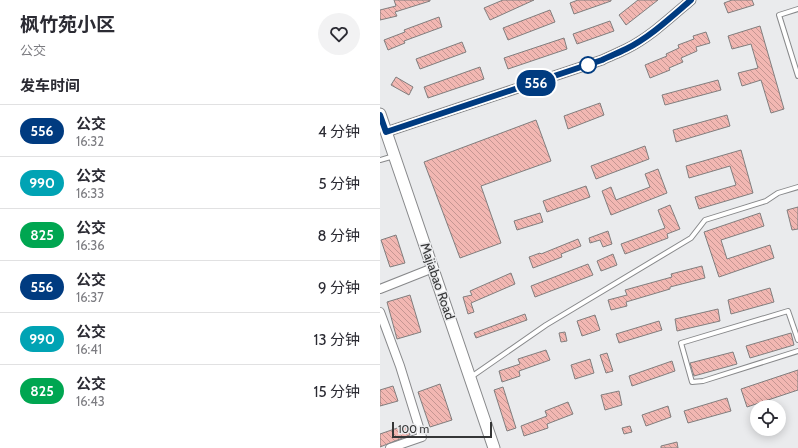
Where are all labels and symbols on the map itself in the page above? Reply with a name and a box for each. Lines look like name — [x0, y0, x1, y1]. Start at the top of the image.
unlabelled marker — [579, 56, 597, 74]
line badge: 556 — [513, 70, 559, 96]
street label: Majiabao Road — [416, 240, 459, 322]
scale bar — [392, 420, 492, 439]

